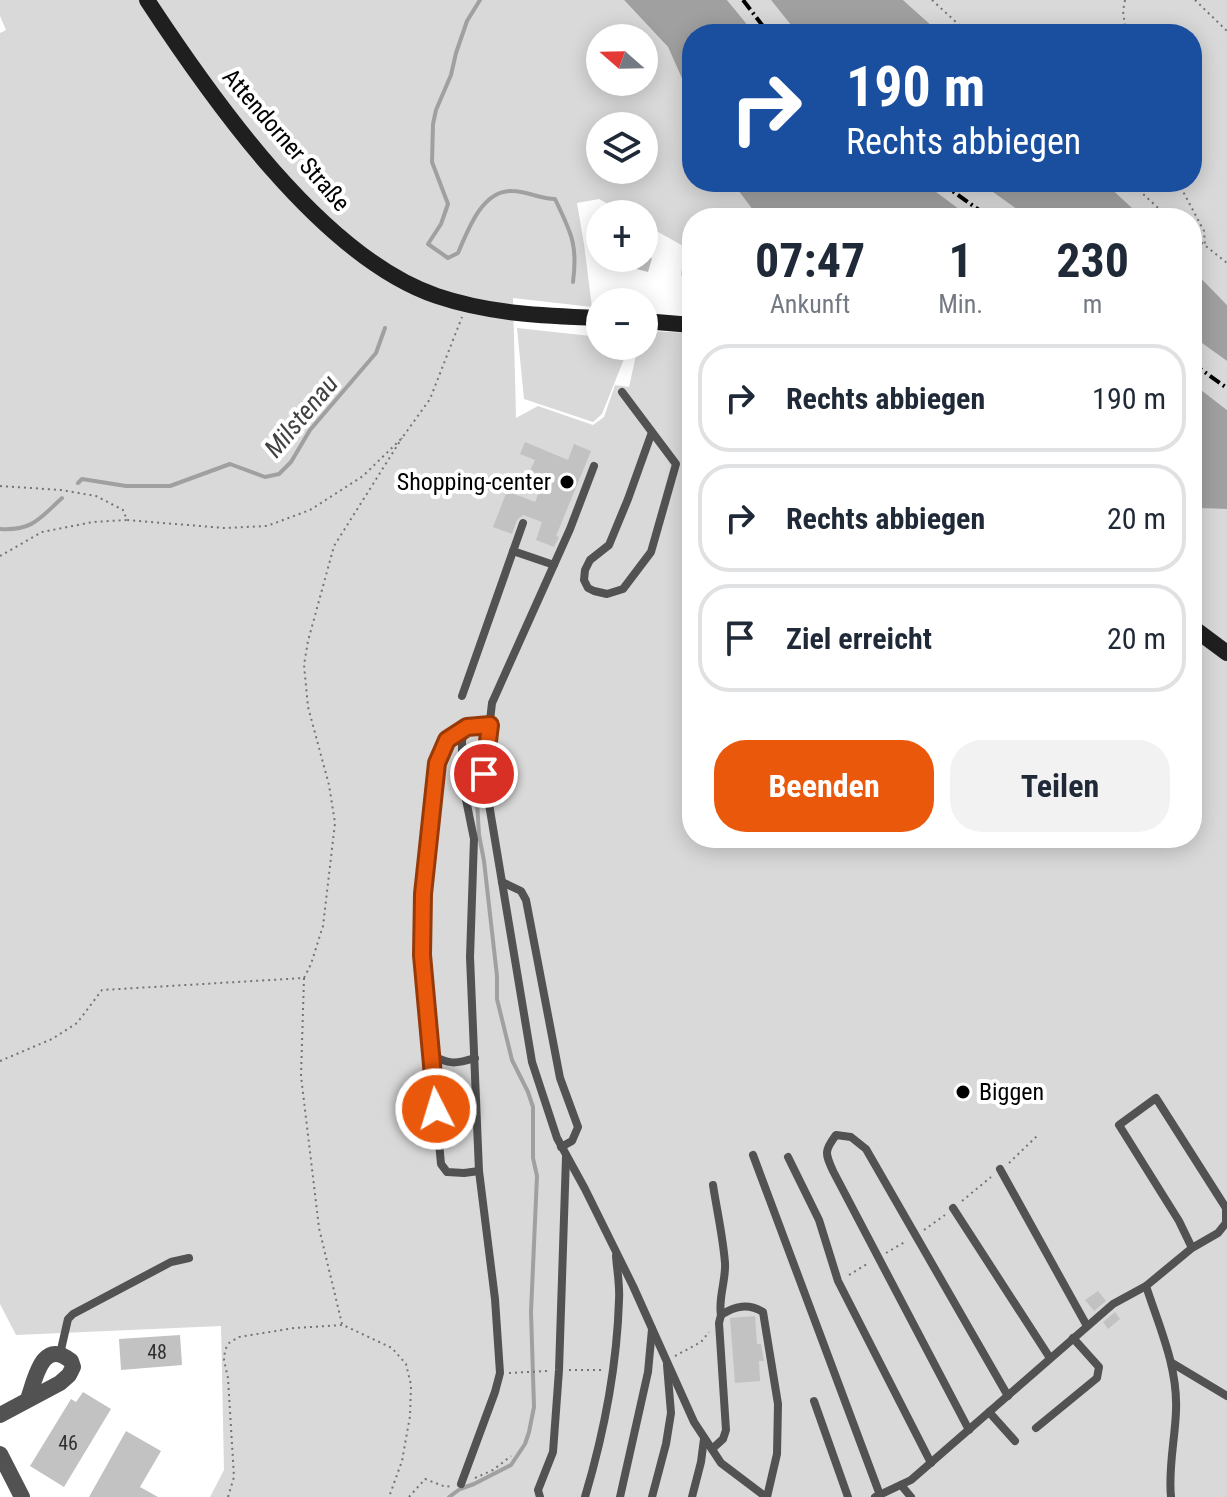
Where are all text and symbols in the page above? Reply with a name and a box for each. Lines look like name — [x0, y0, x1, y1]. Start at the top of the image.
north arrow — [586, 24, 658, 96]
map controls — [586, 24, 658, 360]
text: 190 m — [846, 54, 985, 120]
icon: right — [714, 56, 818, 160]
street label: Attendorner Straße — [217, 63, 355, 217]
button: layers — [586, 112, 658, 184]
text: Rechts abbiegen — [846, 121, 1081, 163]
button: + — [586, 200, 658, 272]
text: 07:47 — [755, 232, 865, 289]
text: 1 — [949, 232, 973, 289]
text: 230 — [1056, 232, 1129, 289]
button: − — [586, 288, 658, 360]
text: Ankunft — [770, 289, 850, 319]
text: Min. — [938, 289, 983, 319]
text: m — [1083, 289, 1102, 319]
water label: Milstenau — [258, 369, 344, 463]
icon: right — [718, 376, 762, 420]
text: Rechts abbiegen — [786, 381, 985, 416]
text: 190 m — [1092, 381, 1166, 416]
place label: Shopping-center — [397, 468, 551, 496]
marker: Shopping-center — [558, 473, 576, 491]
icon: right — [718, 496, 762, 540]
text: Rechts abbiegen — [786, 501, 985, 536]
text: 20 m — [1107, 501, 1166, 536]
icon: arrive — [718, 616, 762, 660]
text: Ziel erreicht — [786, 621, 932, 656]
text: 20 m — [1107, 621, 1166, 656]
pin — [450, 740, 518, 808]
button: Beenden — [714, 740, 934, 832]
button: Teilen — [950, 740, 1170, 832]
icon: arrive — [462, 752, 506, 796]
position arrow — [394, 1067, 478, 1151]
place label: Biggen — [979, 1078, 1044, 1106]
marker: Biggen — [954, 1083, 972, 1101]
house number: 48 — [147, 1340, 167, 1364]
house number: 46 — [58, 1431, 78, 1455]

